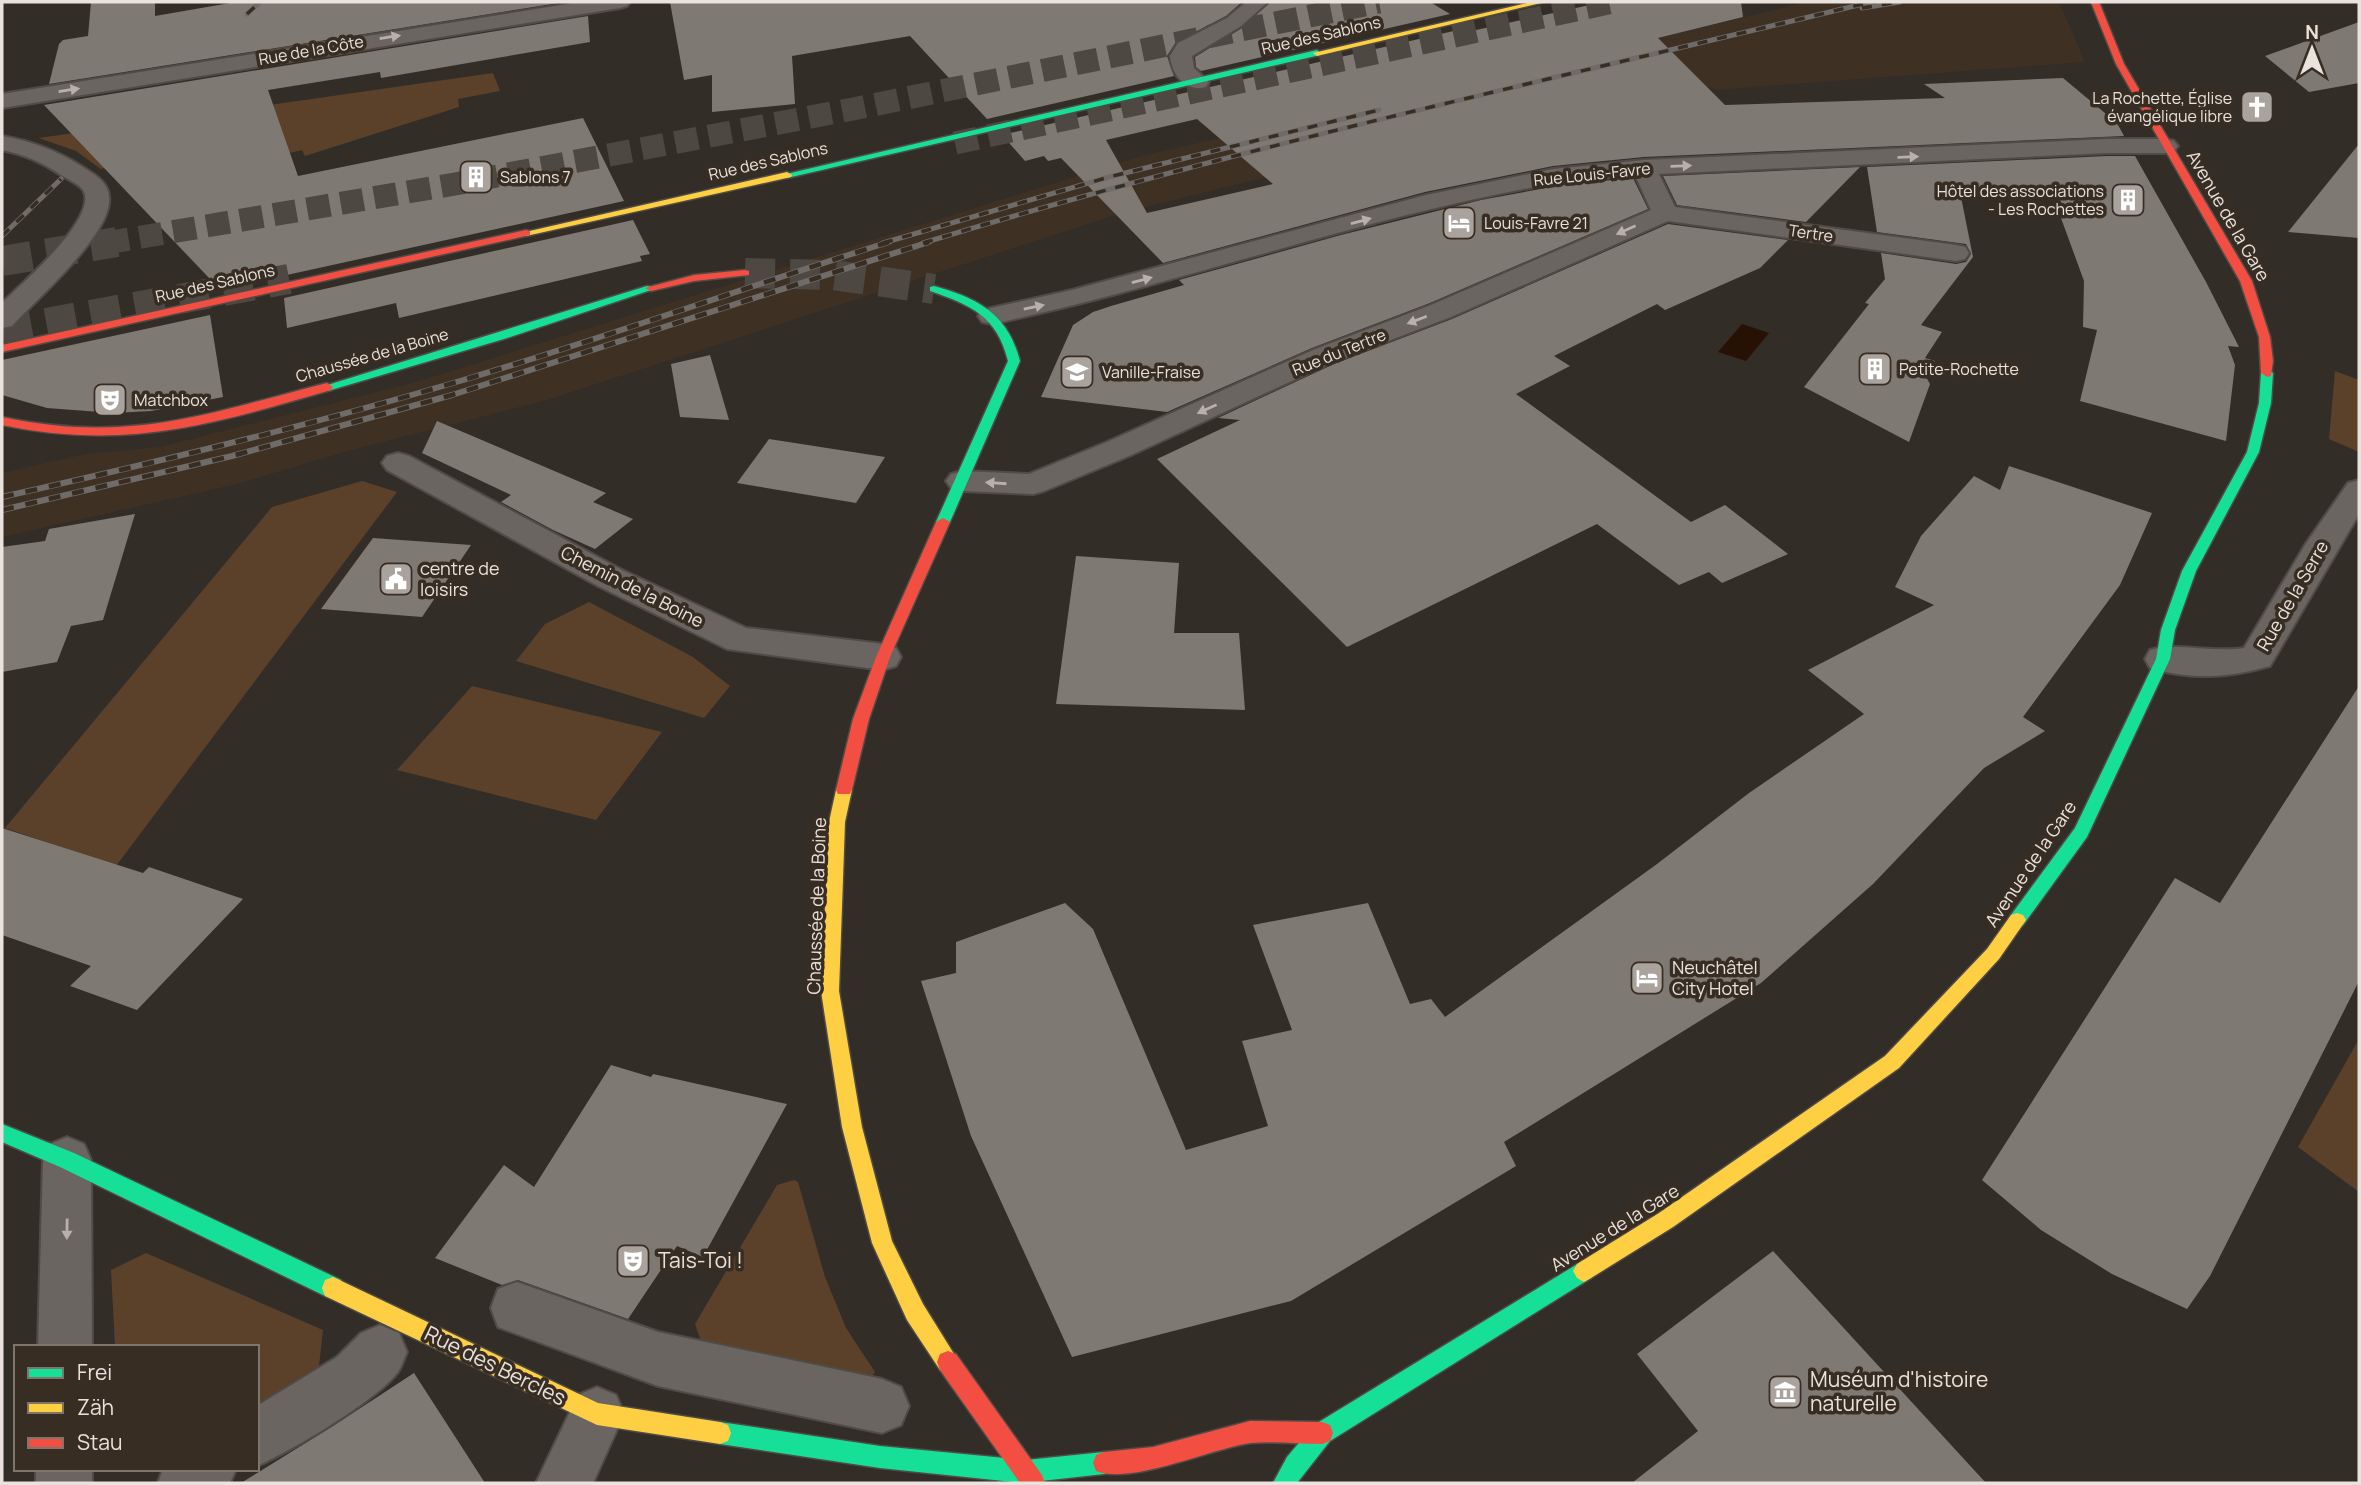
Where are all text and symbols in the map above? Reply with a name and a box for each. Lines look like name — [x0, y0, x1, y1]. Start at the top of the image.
street label: Rue des Sablons — [1259, 11, 1383, 59]
north arrow — [2277, 14, 2347, 84]
text: N — [2305, 19, 2319, 45]
street label: Rue de la Côte — [257, 30, 365, 70]
one-way arrow — [379, 31, 401, 42]
one-way arrow — [58, 84, 80, 95]
place label: La Rochette, Église évangélique libre — [2092, 87, 2232, 127]
church icon: La Rochette, Église évangélique libre — [2238, 88, 2276, 126]
street label: Rue des Sablons — [706, 137, 830, 185]
street label: Avenue de la Gare — [2182, 146, 2276, 285]
one-way arrow — [1898, 151, 1920, 162]
street label: Rue Louis-Favre — [1532, 157, 1652, 191]
building icon: Sablons 7 — [457, 158, 495, 196]
one-way arrow — [1670, 160, 1692, 171]
place label: Sablons 7 — [500, 166, 571, 188]
place label: Hôtel des associations - Les Rochettes — [1937, 180, 2104, 220]
building icon: Hôtel des associations - Les Rochettes — [2109, 181, 2147, 219]
hotel icon: Louis-Favre 21 — [1440, 204, 1478, 242]
place label: Louis-Favre 21 — [1484, 212, 1588, 234]
one-way arrow — [1351, 215, 1372, 225]
street label: Tertre — [1787, 219, 1835, 247]
one-way arrow — [1615, 225, 1636, 236]
street label: Rue des Sablons — [153, 259, 277, 307]
one-way arrow — [1131, 274, 1153, 285]
one-way arrow — [1023, 302, 1045, 313]
one-way arrow — [1406, 315, 1427, 326]
street label: Chaussée de la Boine — [293, 323, 451, 387]
street label: Rue du Tertre — [1289, 323, 1389, 381]
building icon: Petite-Rochette — [1856, 350, 1894, 388]
school or university icon: Vanille-Fraise — [1058, 353, 1096, 391]
place label: Petite-Rochette — [1899, 358, 2019, 380]
place label: Vanille-Fraise — [1102, 361, 1201, 383]
theatre icon: Matchbox — [91, 381, 129, 419]
place label: Matchbox — [134, 389, 209, 411]
one-way arrow — [1197, 404, 1218, 415]
one-way arrow — [984, 477, 1006, 488]
street label: Rue de la Serre — [2251, 536, 2333, 655]
street label: Chemin de la Boine — [557, 540, 708, 632]
place label: centre de loisirs — [420, 556, 499, 601]
public building icon: centre de loisirs — [377, 560, 415, 598]
street label: Avenue de la Gare — [1979, 796, 2081, 931]
street label: Chaussée de la Boine — [801, 817, 831, 995]
place label: Neuchâtel City Hotel — [1672, 955, 1758, 1000]
hotel icon: Neuchâtel City Hotel — [1628, 959, 1666, 997]
street label: Avenue de la Gare — [1546, 1178, 1683, 1276]
one-way arrow — [61, 1218, 73, 1240]
theatre icon: Tais-Toi ! — [614, 1242, 652, 1280]
place label: Tais-Toi ! — [658, 1246, 743, 1274]
street label: Rue des Bercles — [420, 1319, 571, 1411]
legend — [14, 1345, 259, 1471]
text: Frei — [77, 1358, 112, 1386]
place label: Muséum d'histoire naturelle — [1810, 1365, 1988, 1417]
museum icon: Muséum d'histoire naturelle — [1766, 1373, 1804, 1411]
text: Zäh — [77, 1393, 114, 1421]
text: Stau — [77, 1428, 123, 1456]

